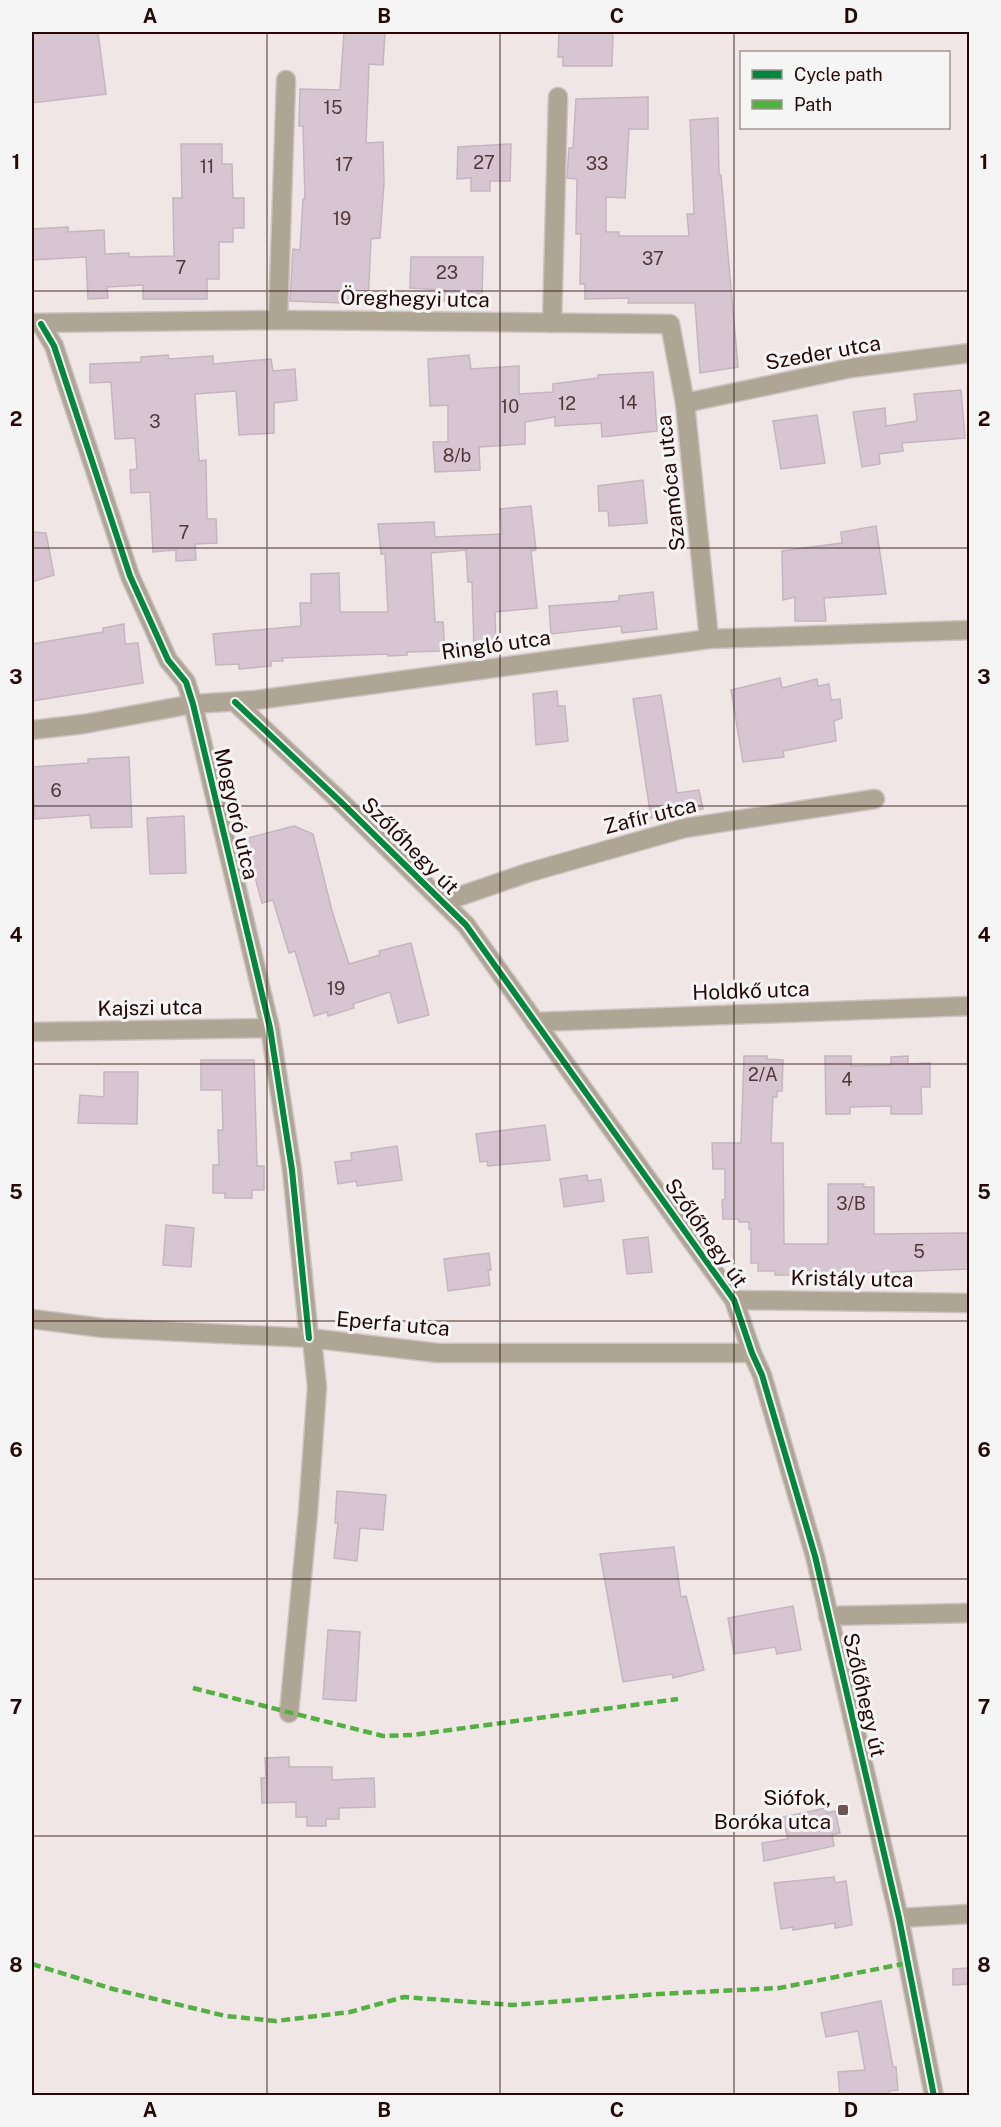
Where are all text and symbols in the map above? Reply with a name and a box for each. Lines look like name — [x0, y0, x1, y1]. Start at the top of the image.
text: A — [143, 4, 157, 28]
text: B — [377, 4, 391, 28]
text: C — [610, 4, 624, 28]
text: D — [844, 4, 858, 28]
legend — [740, 51, 950, 129]
text: Cycle path — [794, 64, 883, 85]
text: Path — [794, 94, 832, 115]
house number: 15 — [324, 97, 342, 118]
text: 1 — [12, 150, 20, 174]
text: 1 — [980, 150, 988, 174]
house number: 27 — [473, 152, 495, 173]
house number: 33 — [586, 153, 608, 174]
house number: 17 — [335, 154, 353, 175]
house number: 11 — [200, 156, 214, 177]
house number: 19 — [333, 208, 351, 229]
house number: 37 — [642, 248, 664, 269]
house number: 7 — [176, 257, 186, 278]
house number: 23 — [436, 262, 458, 283]
street label: Öreghegyi utca — [340, 285, 490, 312]
street label: Szeder utca — [763, 330, 882, 375]
house number: 14 — [619, 392, 637, 413]
house number: 12 — [558, 393, 576, 414]
house number: 10 — [501, 396, 519, 417]
text: 2 — [10, 407, 22, 431]
text: 2 — [978, 407, 990, 431]
house number: 3 — [149, 411, 161, 432]
street label: Szamóca utca — [651, 414, 690, 552]
house number: 8/b — [443, 445, 471, 466]
house number: 7 — [179, 522, 189, 543]
street label: Ringló utca — [440, 624, 552, 665]
text: 3 — [9, 665, 23, 689]
text: 3 — [977, 665, 991, 689]
street label: Mogyoró utca — [209, 746, 264, 882]
house number: 6 — [50, 780, 62, 801]
street label: Szőlőhegy út — [357, 792, 464, 899]
street label: Zafír utca — [601, 792, 699, 839]
text: 4 — [9, 923, 23, 947]
text: 4 — [977, 923, 991, 947]
street label: Holdkő utca — [692, 976, 810, 1005]
house number: 19 — [327, 978, 345, 999]
street label: Kajszi utca — [97, 994, 203, 1021]
house number: 2/A — [748, 1064, 778, 1085]
house number: 4 — [841, 1069, 853, 1090]
street label: Szőlőhegy út — [660, 1173, 753, 1292]
text: 5 — [9, 1180, 23, 1204]
text: 5 — [977, 1180, 991, 1204]
house number: 3/B — [836, 1193, 866, 1214]
house number: 5 — [913, 1241, 925, 1262]
street label: Kristály utca — [790, 1265, 914, 1292]
street label: Eperfa utca — [335, 1306, 451, 1341]
text: 6 — [9, 1438, 23, 1462]
text: 6 — [977, 1438, 991, 1462]
street label: Szőlőhegy út — [838, 1630, 891, 1760]
text: 7 — [10, 1695, 22, 1719]
text: 7 — [978, 1695, 990, 1719]
place label: Siófok, Boróka utca — [714, 1785, 831, 1834]
marker: Siófok, Boróka utca — [836, 1803, 850, 1817]
text: 8 — [9, 1953, 23, 1977]
text: 8 — [977, 1953, 991, 1977]
text: A — [143, 2098, 157, 2122]
text: B — [377, 2098, 391, 2122]
text: C — [610, 2098, 624, 2122]
text: D — [844, 2098, 858, 2122]

